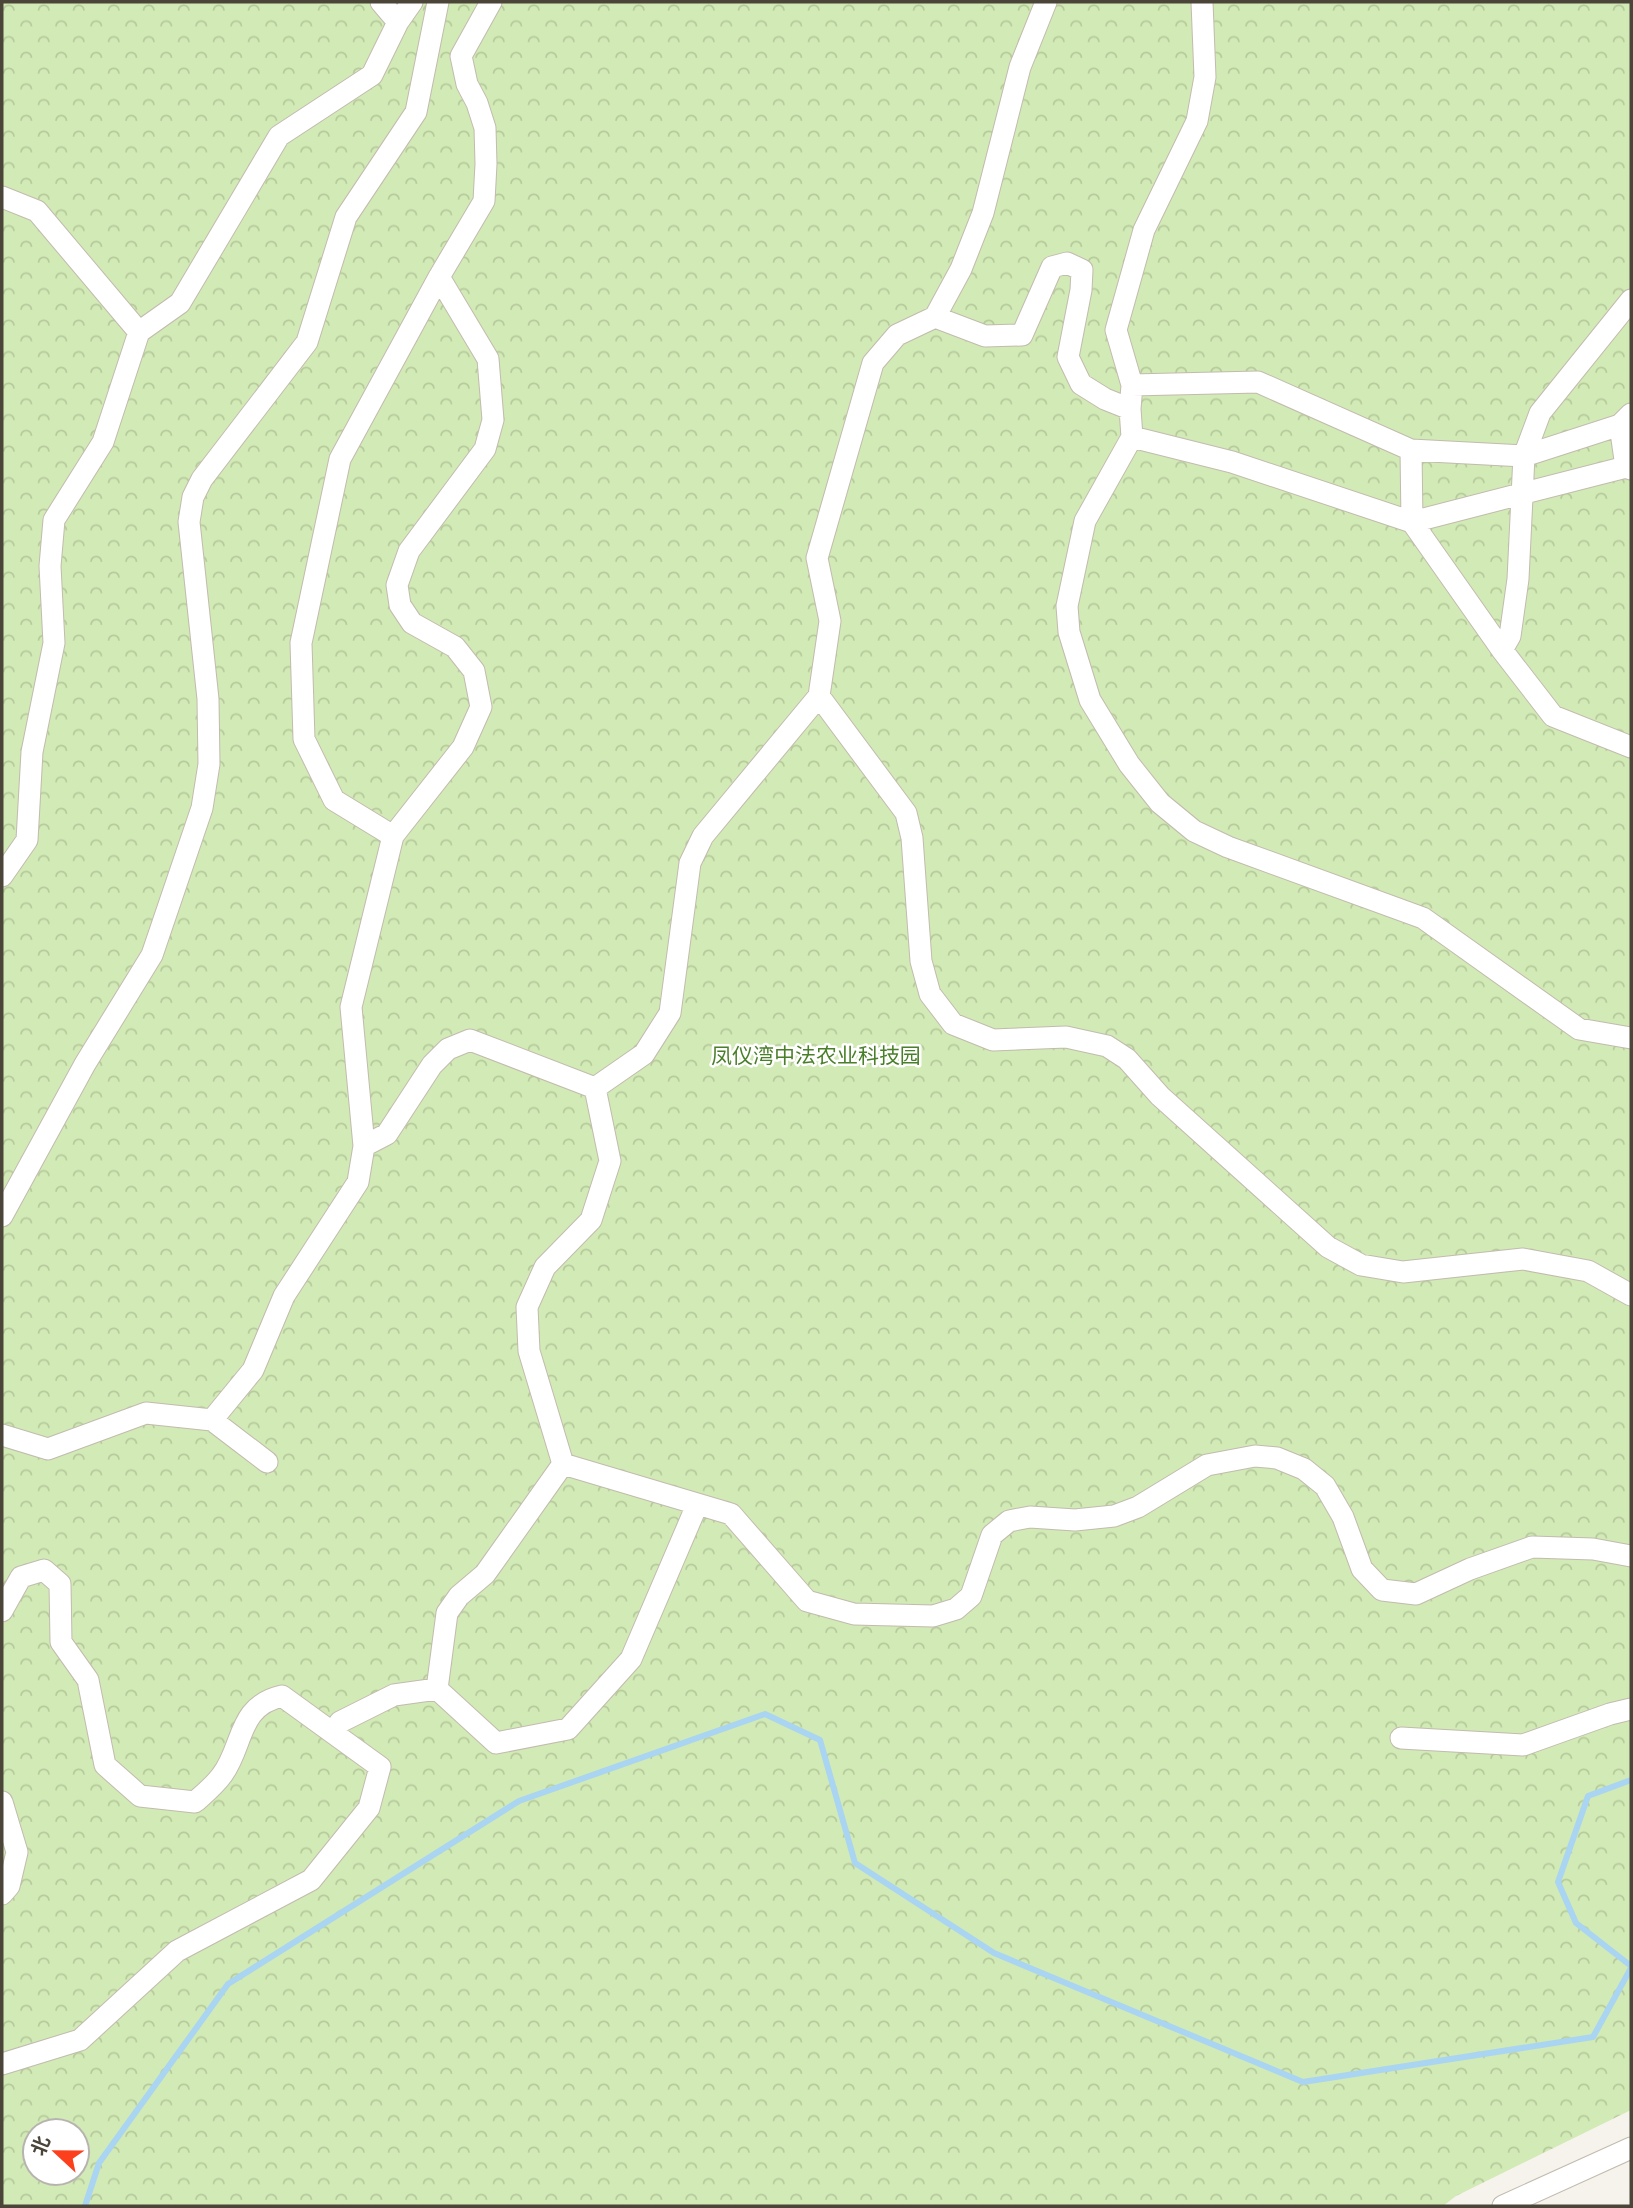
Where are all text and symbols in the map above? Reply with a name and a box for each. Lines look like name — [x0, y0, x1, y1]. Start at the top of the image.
park label: 凤仪湾中法农业科技园 — [711, 1044, 921, 1067]
north arrow — [21, 2117, 91, 2187]
text: 北 — [27, 2133, 54, 2159]

